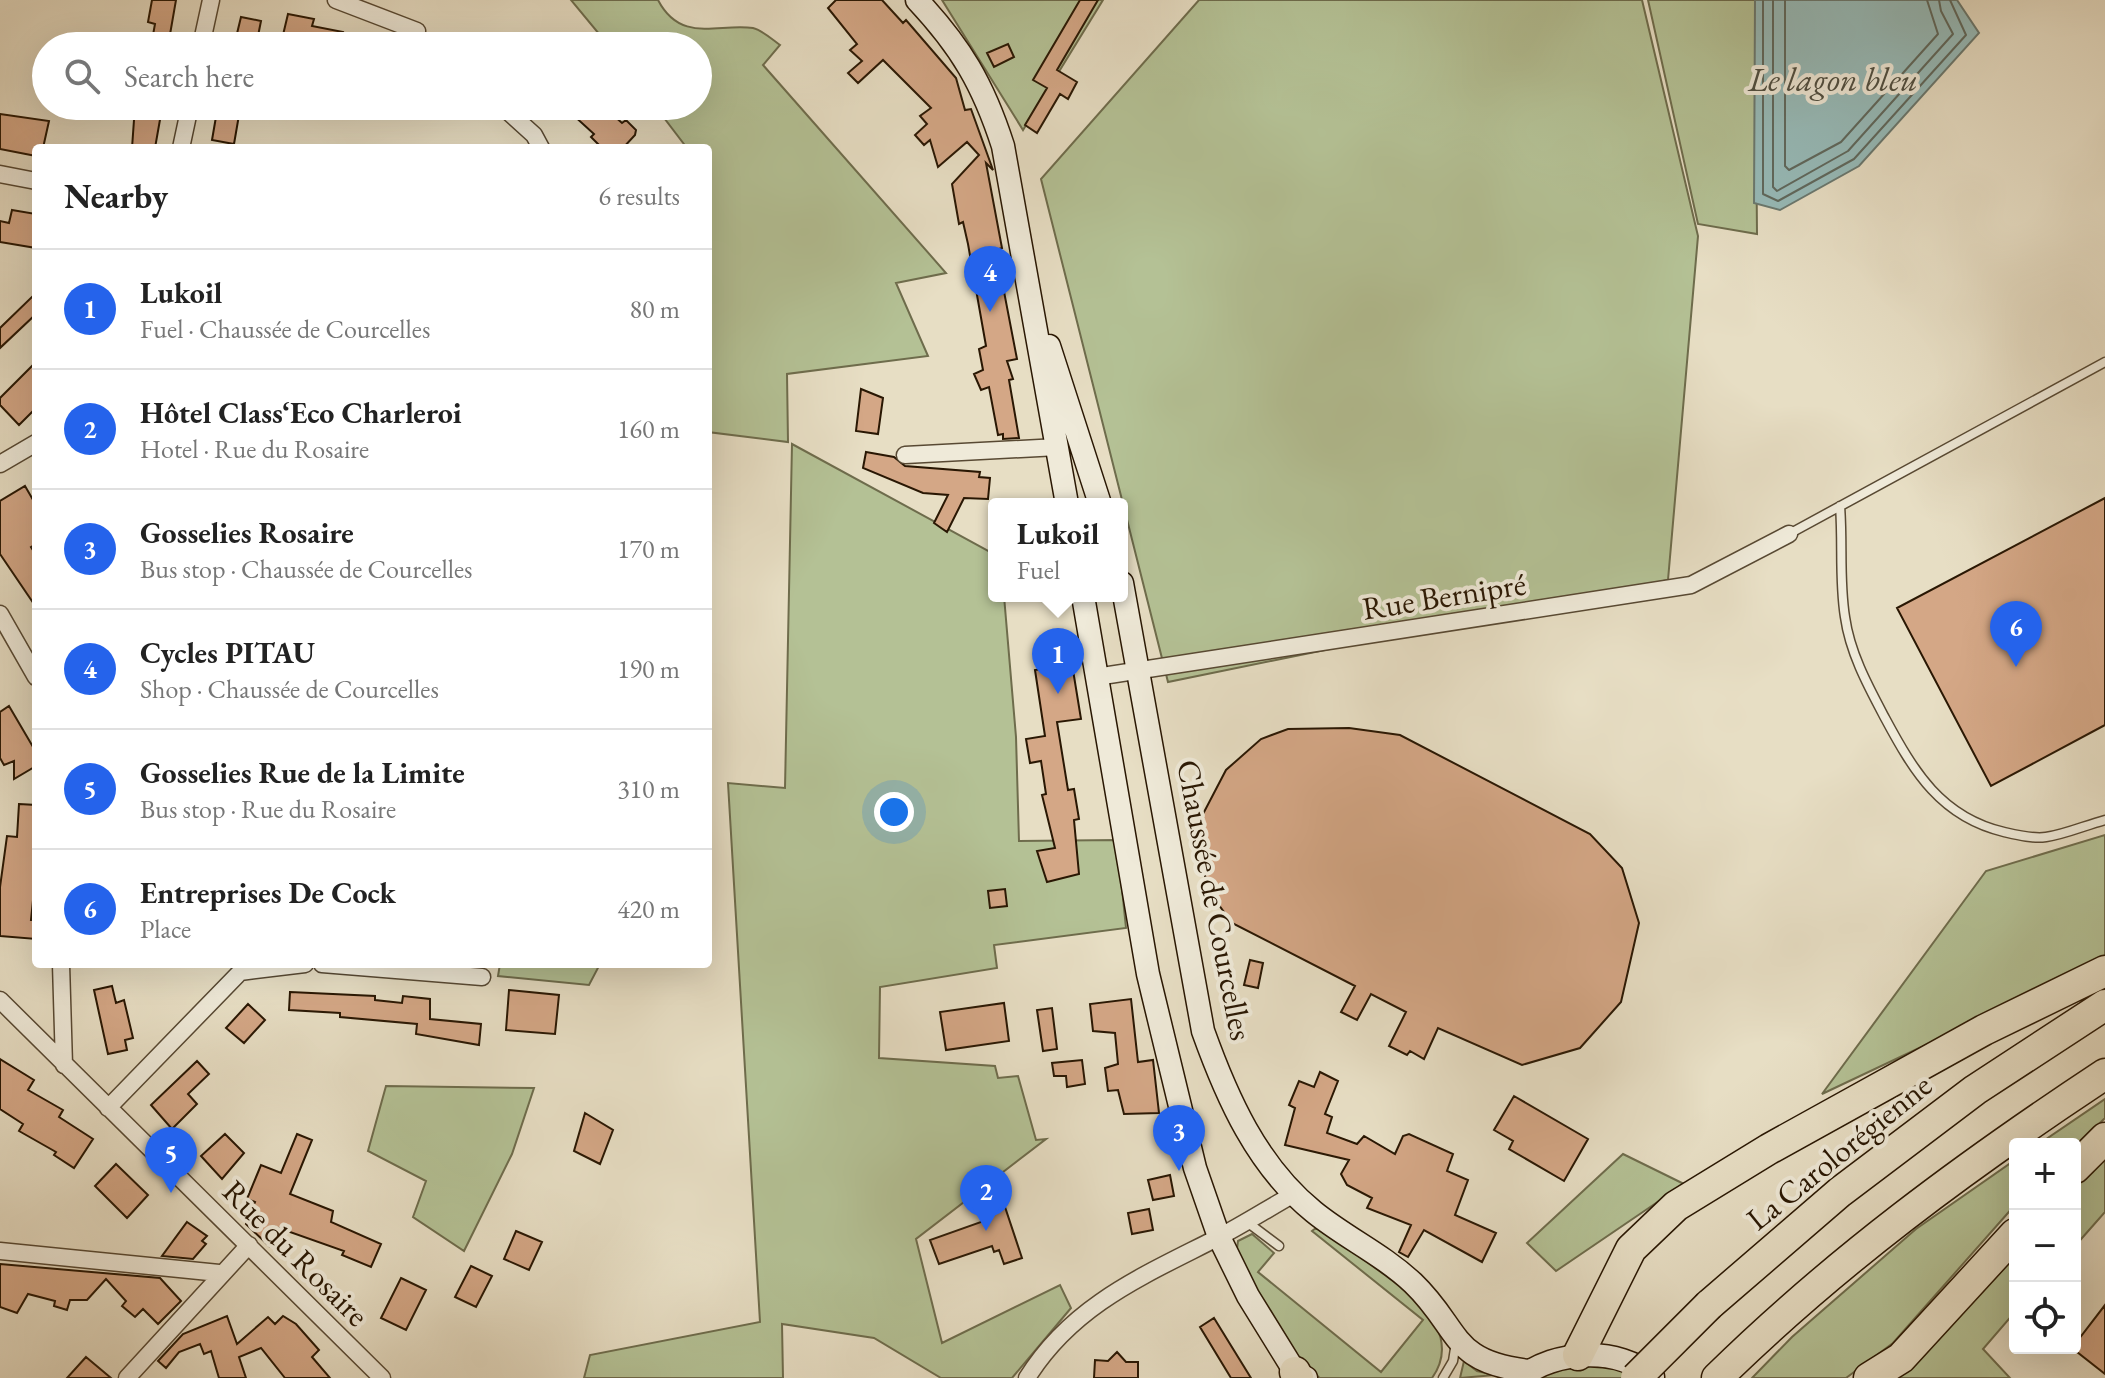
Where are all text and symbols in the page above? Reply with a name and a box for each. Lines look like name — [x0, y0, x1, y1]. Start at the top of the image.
search box — [32, 32, 712, 120]
icon: search — [60, 54, 104, 98]
text: Search here — [124, 57, 254, 96]
water label: Le lagon bleu — [1747, 57, 1918, 101]
text: Nearby — [64, 174, 168, 218]
text: 6 results — [599, 179, 680, 213]
pin: 4 — [964, 246, 1016, 312]
text: Lukoil — [140, 273, 222, 312]
text: 1 — [83, 292, 97, 326]
text: 80 m — [630, 292, 680, 326]
text: Fuel · Chaussée de Courcelles — [140, 312, 430, 346]
text: Hôtel Class‘Eco Charleroi — [140, 393, 462, 432]
text: 2 — [83, 412, 97, 446]
text: 160 m — [617, 412, 680, 446]
text: Hotel · Rue du Rosaire — [140, 432, 369, 466]
popup — [988, 498, 1128, 602]
text: Gosselies Rosaire — [140, 513, 354, 552]
text: Lukoil — [1017, 514, 1099, 553]
text: 3 — [83, 532, 97, 566]
text: 170 m — [617, 532, 680, 566]
text: Bus stop · Chaussée de Courcelles — [140, 552, 472, 586]
text: Fuel — [1017, 553, 1060, 587]
street label: Rue Bernipré — [1359, 562, 1529, 630]
pin: 6 — [1990, 601, 2042, 667]
pin: 1 — [1032, 628, 1084, 694]
text: Cycles PITAU — [140, 633, 315, 672]
text: 4 — [83, 652, 97, 686]
text: 190 m — [617, 652, 680, 686]
text: Shop · Chaussée de Courcelles — [140, 672, 439, 706]
text: Gosselies Rue de la Limite — [140, 753, 465, 792]
street label: Chaussée de Courcelles — [1167, 756, 1263, 1044]
text: 5 — [83, 772, 97, 806]
text: 310 m — [617, 772, 680, 806]
text: Bus stop · Rue du Rosaire — [140, 792, 396, 826]
your location — [874, 792, 914, 832]
text: Entreprises De Cock — [140, 873, 396, 912]
text: 6 — [83, 892, 97, 926]
text: 420 m — [617, 892, 680, 926]
text: Place — [140, 912, 191, 946]
street label: La Carolorégienne — [1738, 1064, 1940, 1240]
pin: 3 — [1153, 1105, 1205, 1171]
pin: 5 — [145, 1127, 197, 1193]
map controls — [2009, 1138, 2081, 1354]
button: + — [2009, 1138, 2081, 1210]
pin: 2 — [960, 1165, 1012, 1231]
street label: Rue du Rosaire — [214, 1171, 378, 1335]
button: − — [2009, 1210, 2081, 1282]
button: locate — [2009, 1282, 2081, 1354]

